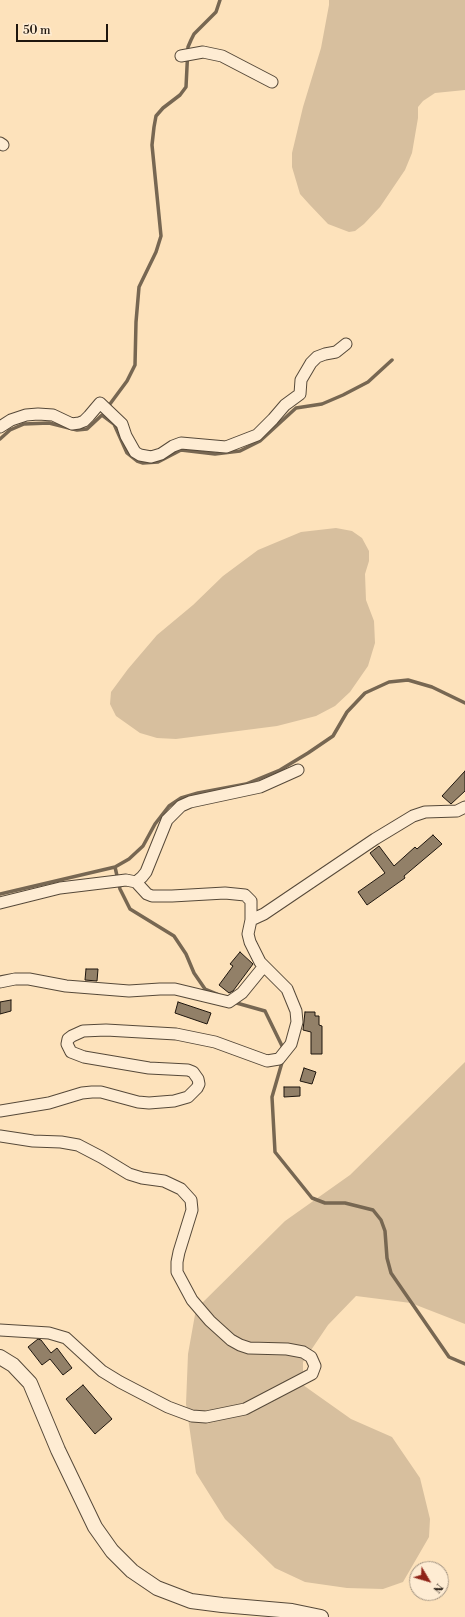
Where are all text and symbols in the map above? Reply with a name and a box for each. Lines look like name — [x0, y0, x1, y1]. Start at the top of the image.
scale bar — [18, 16, 110, 42]
text: 50 m — [23, 23, 51, 38]
north arrow — [409, 1561, 449, 1601]
text: N — [429, 1580, 446, 1596]

